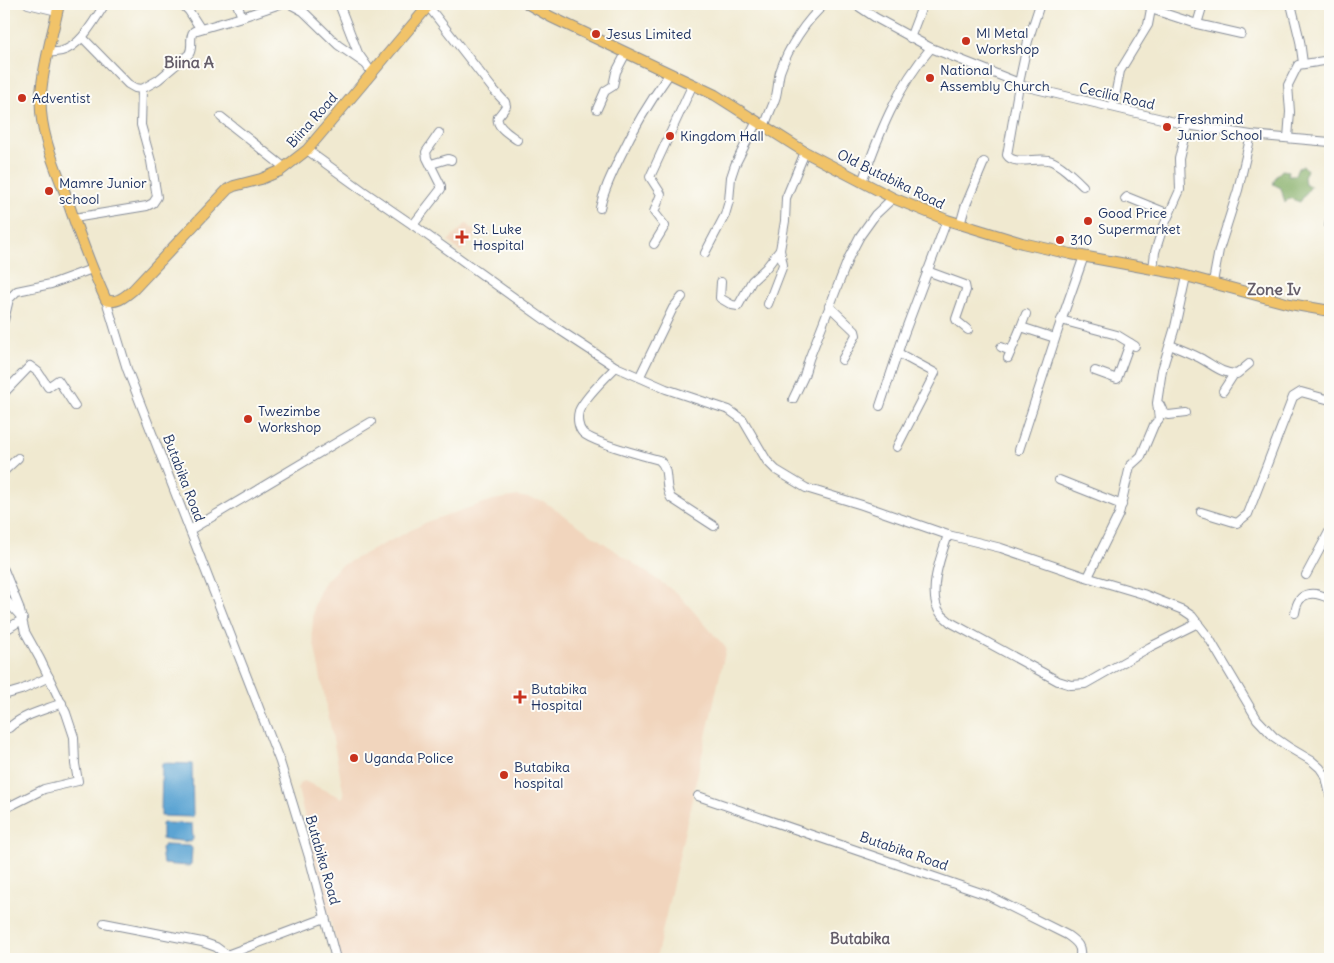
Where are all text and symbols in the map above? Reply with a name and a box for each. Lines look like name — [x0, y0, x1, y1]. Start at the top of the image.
place label: Ml Metal Workshop — [976, 24, 1039, 58]
place label: Jesus Limited — [606, 25, 691, 43]
marker: Jesus Limited — [590, 28, 602, 40]
marker: Ml Metal Workshop — [960, 35, 972, 47]
district label: Biina A — [164, 52, 214, 72]
place label: National Assembly Church — [940, 61, 1050, 95]
marker: National Assembly Church — [924, 72, 936, 84]
street label: Cecilia Road — [1077, 79, 1157, 113]
place label: Adventist — [32, 89, 91, 107]
street label: Biina Road — [283, 89, 341, 151]
marker: Adventist — [16, 92, 28, 104]
place label: Freshmind Junior School — [1177, 110, 1262, 144]
marker: Freshmind Junior School — [1161, 121, 1173, 133]
place label: Kingdom Hall — [680, 127, 764, 145]
marker: Kingdom Hall — [664, 130, 676, 142]
street label: Old Butabika Road — [834, 145, 948, 213]
place label: Mamre Junior school — [59, 174, 147, 208]
marker: Mamre Junior school — [43, 185, 55, 197]
place label: Good Price Supermarket — [1098, 204, 1181, 238]
marker: Good Price Supermarket — [1082, 215, 1094, 227]
place label: St. Luke Hospital — [473, 220, 524, 254]
marker: St. Luke Hospital — [455, 230, 469, 244]
place label: 310 — [1070, 231, 1093, 249]
marker: 310 — [1054, 234, 1066, 246]
district label: Zone Iv — [1247, 279, 1301, 299]
place label: Twezimbe Workshop — [258, 402, 321, 436]
marker: Twezimbe Workshop — [242, 413, 254, 425]
street label: Butabika Road — [159, 432, 209, 524]
place label: Butabika Hospital — [531, 680, 587, 714]
marker: Butabika Hospital — [513, 690, 527, 704]
place label: Uganda Police — [364, 749, 454, 767]
marker: Uganda Police — [348, 752, 360, 764]
place label: Butabika hospital — [514, 758, 570, 792]
marker: Butabika hospital — [498, 769, 510, 781]
street label: Butabika Road — [302, 813, 344, 907]
street label: Butabika Road — [858, 827, 950, 875]
district label: Butabika — [830, 929, 890, 948]

